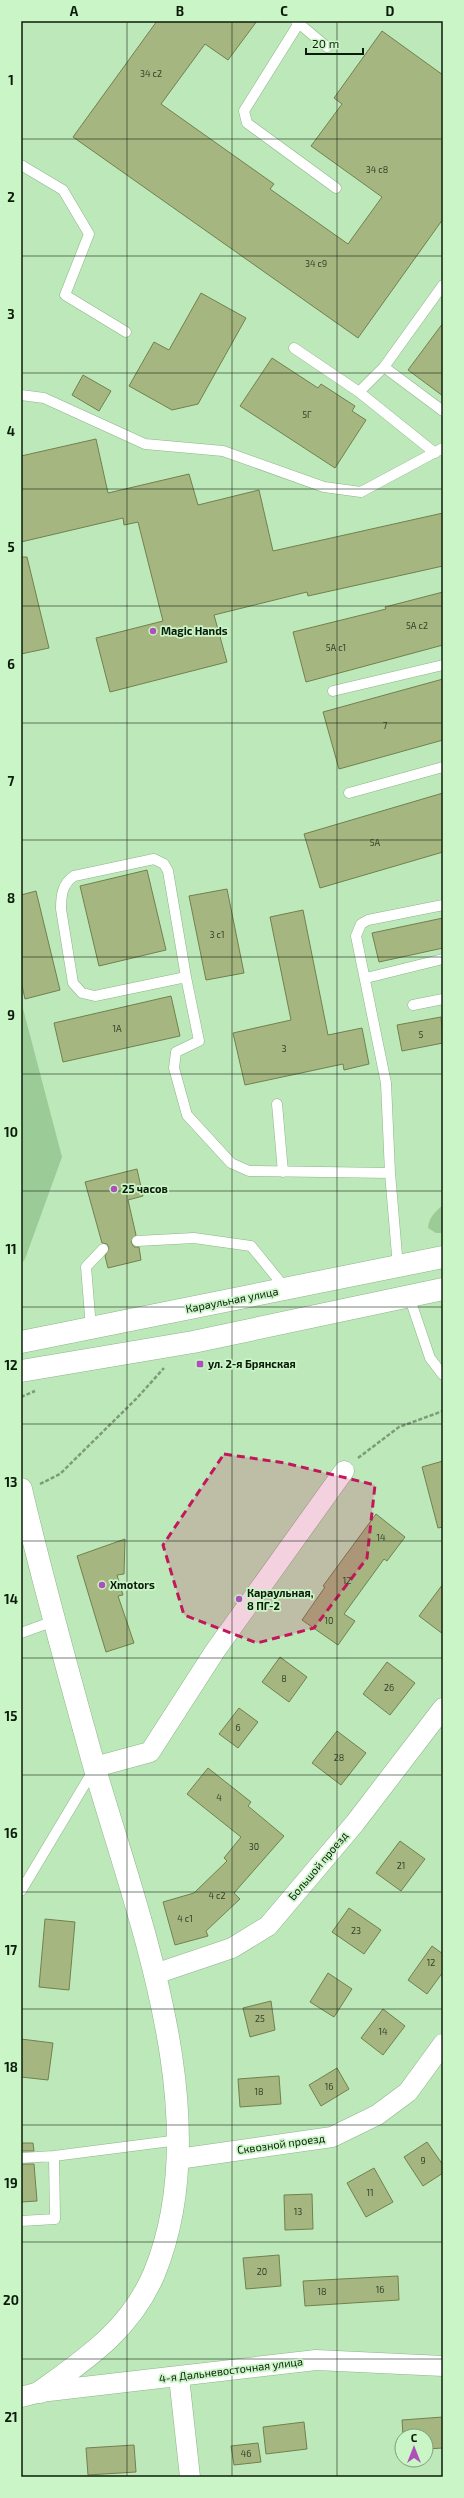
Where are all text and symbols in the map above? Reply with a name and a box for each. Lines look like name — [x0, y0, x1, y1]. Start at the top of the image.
text: A — [70, 3, 79, 19]
text: B — [176, 3, 184, 19]
text: C — [280, 3, 288, 19]
text: D — [386, 3, 395, 19]
scale bar — [306, 30, 363, 56]
text: 20 m — [312, 36, 339, 50]
house number: 34 с2 — [140, 68, 162, 79]
text: 1 — [8, 72, 14, 88]
house number: 34 с8 — [366, 164, 388, 175]
text: 2 — [7, 189, 15, 205]
house number: 34 с9 — [305, 258, 327, 269]
text: 3 — [7, 306, 15, 322]
house number: 5Г — [302, 409, 312, 420]
text: 4 — [7, 423, 15, 439]
text: 5 — [7, 539, 15, 555]
house number: 5А с2 — [406, 620, 428, 631]
place label: Magic Hands — [161, 624, 228, 637]
marker: Magic Hands — [148, 626, 158, 636]
house number: 5А с1 — [326, 642, 346, 653]
text: 6 — [7, 656, 15, 672]
house number: 7 — [383, 720, 388, 731]
text: 7 — [8, 773, 15, 789]
house number: 5А — [370, 837, 381, 848]
text: 8 — [7, 890, 15, 906]
house number: 3 с1 — [209, 929, 225, 940]
text: 9 — [7, 1007, 15, 1023]
house number: 1А — [112, 1023, 122, 1034]
house number: 5 — [419, 1029, 424, 1040]
house number: 3 — [281, 1043, 287, 1054]
text: 10 — [4, 1124, 18, 1140]
place label: 25 часов — [122, 1182, 168, 1195]
marker: 25 часов — [109, 1184, 119, 1194]
text: 11 — [5, 1241, 17, 1257]
street label: Караульная улица — [184, 1284, 280, 1316]
text: 12 — [4, 1357, 18, 1373]
place label: ул. 2-я Брянская — [208, 1357, 296, 1370]
marker: ул. 2-я Брянская — [195, 1359, 205, 1369]
text: 13 — [5, 1474, 18, 1490]
house number: 14 — [376, 1532, 386, 1543]
house number: 12 — [343, 1575, 351, 1586]
place label: Xmotors — [110, 1578, 155, 1591]
marker: Xmotors — [97, 1580, 107, 1590]
place label: Караульная, 8 ПГ-2 — [247, 1586, 314, 1612]
text: 14 — [4, 1591, 18, 1607]
marker: Караульная, 8 ПГ-2 — [234, 1594, 244, 1604]
house number: 10 — [324, 1615, 334, 1626]
house number: 8 — [281, 1673, 287, 1684]
house number: 26 — [384, 1682, 394, 1693]
text: 15 — [5, 1708, 17, 1724]
house number: 6 — [235, 1722, 241, 1733]
house number: 28 — [334, 1752, 344, 1763]
house number: 4 — [216, 1792, 222, 1803]
text: 16 — [4, 1825, 18, 1841]
street label: Большой проезд — [285, 1828, 350, 1903]
house number: 30 — [249, 1841, 259, 1852]
house number: 21 — [397, 1860, 405, 1871]
house number: 4 с2 — [208, 1890, 226, 1901]
house number: 4 с1 — [177, 1913, 193, 1924]
house number: 23 — [351, 1925, 361, 1936]
text: 17 — [5, 1942, 17, 1958]
house number: 12 — [427, 1957, 435, 1968]
house number: 25 — [255, 2013, 265, 2024]
house number: 14 — [378, 2026, 388, 2037]
text: 18 — [4, 2059, 18, 2075]
house number: 16 — [325, 2081, 333, 2092]
house number: 18 — [254, 2086, 264, 2097]
street label: Сквозной проезд — [236, 2131, 326, 2156]
house number: 9 — [420, 2155, 426, 2166]
text: 19 — [4, 2175, 18, 2191]
house number: 11 — [366, 2187, 374, 2198]
house number: 13 — [294, 2206, 302, 2217]
house number: 20 — [257, 2266, 267, 2277]
house number: 16 — [376, 2284, 384, 2295]
house number: 18 — [317, 2286, 327, 2297]
text: 20 — [3, 2292, 19, 2308]
street label: 4-я Дальневосточная улица — [158, 2354, 304, 2386]
text: 21 — [4, 2409, 18, 2425]
north arrow — [394, 2428, 434, 2468]
text: С — [411, 2431, 418, 2444]
house number: 46 — [241, 2448, 251, 2459]

